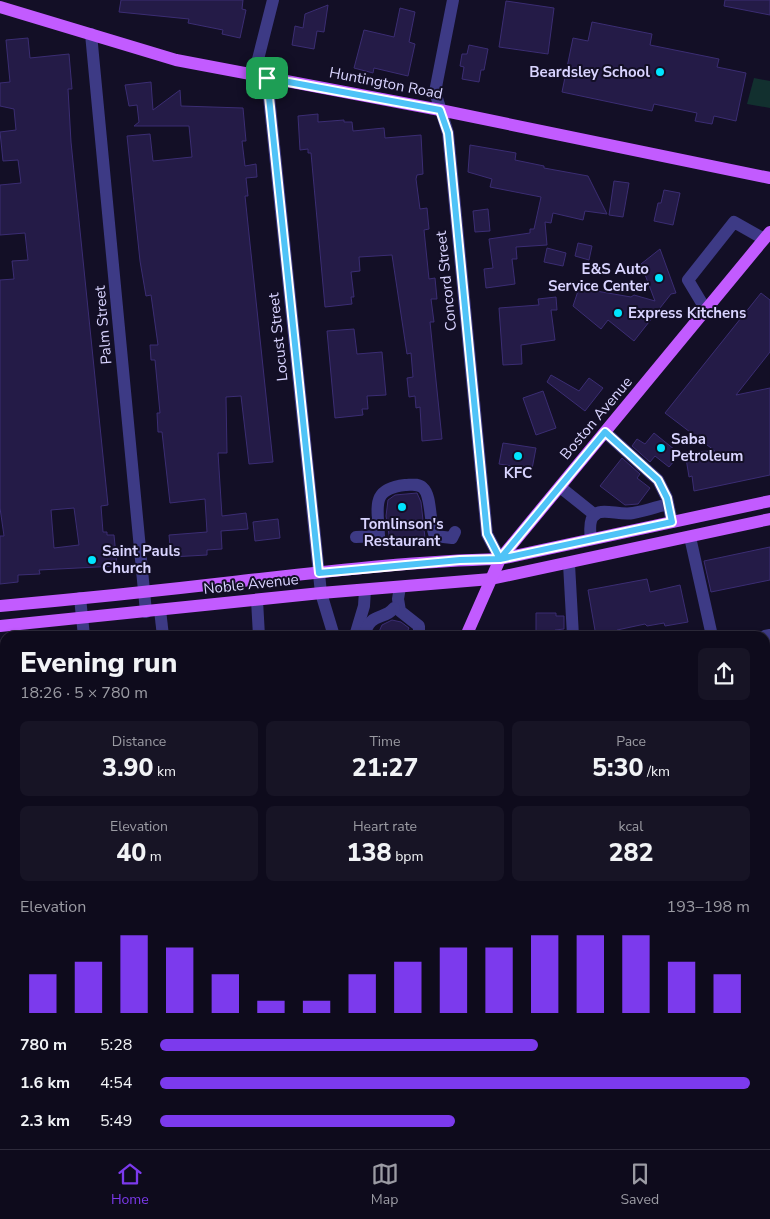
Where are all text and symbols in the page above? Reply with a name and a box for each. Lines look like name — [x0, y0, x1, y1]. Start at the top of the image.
pin — [246, 57, 288, 99]
street label: Huntington Road — [328, 62, 444, 104]
place label: Beardsley School — [529, 62, 650, 82]
icon: arrive — [253, 64, 281, 92]
marker: Beardsley School — [654, 66, 666, 78]
street label: Concord Street — [431, 229, 461, 332]
place label: E&S Auto Service Center — [548, 259, 649, 296]
marker: E&S Auto Service Center — [653, 272, 665, 284]
street label: Palm Street — [90, 284, 116, 365]
street label: Locust Street — [263, 291, 293, 382]
place label: Express Kitchens — [628, 303, 746, 323]
marker: Express Kitchens — [612, 307, 624, 319]
street label: Boston Avenue — [555, 372, 637, 464]
place label: Saba Petroleum — [671, 429, 743, 466]
marker: Saba Petroleum — [655, 442, 667, 454]
marker: KFC — [512, 450, 524, 462]
place label: KFC — [504, 463, 532, 483]
marker: Tomlinson's Restaurant — [396, 501, 408, 513]
place label: Tomlinson's Restaurant — [360, 514, 444, 551]
place label: Saint Pauls Church — [102, 541, 180, 578]
marker: Saint Pauls Church — [86, 554, 98, 566]
street label: Noble Avenue — [202, 569, 300, 599]
text: Evening run — [20, 644, 177, 682]
button: share — [698, 648, 750, 700]
text: 18:26 · 5 × 780 m — [20, 682, 148, 704]
text: Distance — [112, 732, 166, 751]
text: Time — [369, 732, 401, 751]
text: Pace — [616, 732, 646, 751]
text: 3.90 — [102, 751, 153, 785]
text: 21:27 — [352, 751, 418, 785]
text: 5:30 — [592, 751, 644, 785]
text: km — [153, 762, 176, 781]
text: /km — [644, 762, 670, 781]
text: Elevation — [110, 817, 168, 836]
text: Heart rate — [353, 817, 417, 836]
text: kcal — [619, 817, 643, 836]
text: 40 — [116, 836, 146, 870]
text: 138 — [347, 836, 392, 870]
text: 282 — [608, 836, 654, 870]
text: m — [146, 847, 162, 866]
text: bpm — [392, 847, 423, 866]
text: Elevation — [20, 896, 86, 918]
text: 193–198 m — [667, 896, 750, 918]
text: 780 m — [20, 1034, 67, 1056]
text: 5:28 — [100, 1034, 132, 1056]
text: 1.6 km — [20, 1072, 70, 1094]
text: 4:54 — [100, 1072, 132, 1094]
text: 2.3 km — [20, 1110, 70, 1132]
text: 5:49 — [100, 1110, 132, 1132]
tab: Home — [111, 1160, 149, 1209]
tab: Map — [371, 1160, 399, 1209]
tab: Saved — [620, 1160, 659, 1209]

